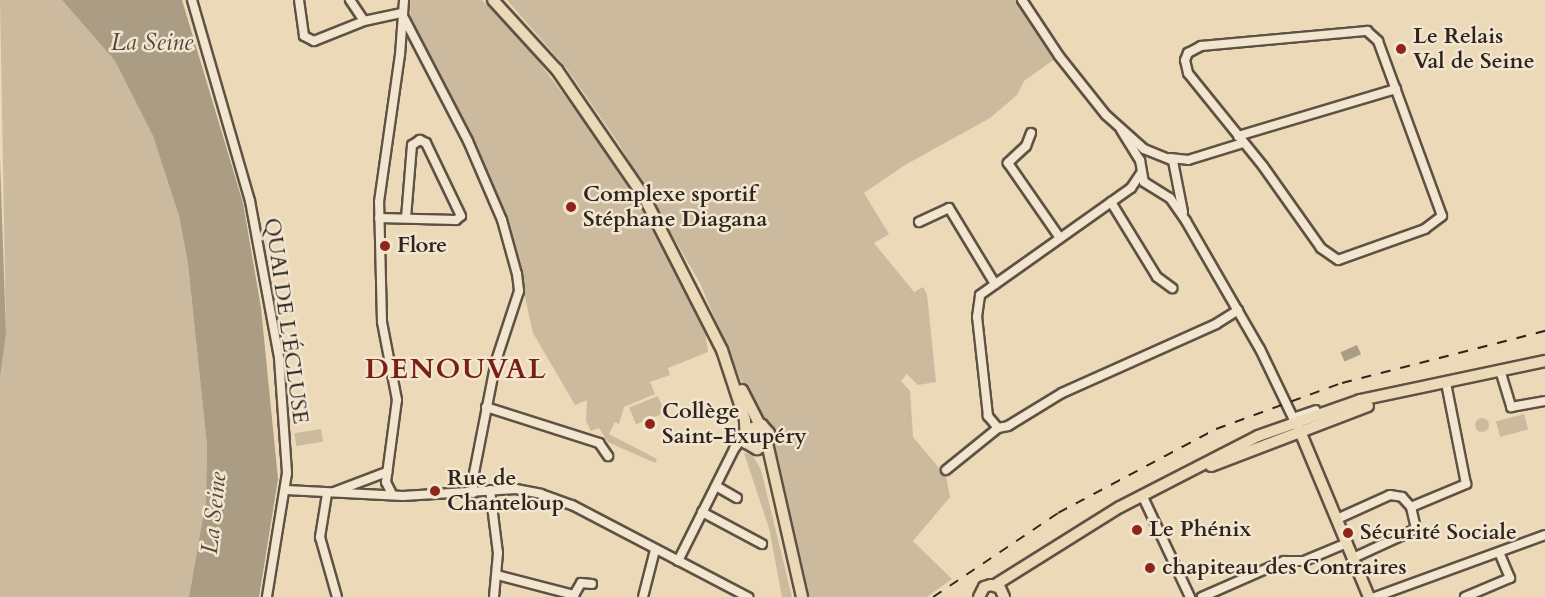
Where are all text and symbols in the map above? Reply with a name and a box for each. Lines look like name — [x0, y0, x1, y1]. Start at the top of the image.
place label: Le Relais Val de Seine — [1413, 23, 1535, 74]
water label: La Seine — [111, 29, 193, 57]
marker: Le Relais Val de Seine — [1394, 42, 1408, 56]
place label: Complexe sportif Stéphane Diagana — [583, 181, 767, 232]
marker: Complexe sportif Stéphane Diagana — [564, 200, 578, 214]
street label: QUAI DE L'ÉCLUSE — [258, 216, 314, 426]
place label: Flore — [397, 233, 447, 259]
marker: Flore — [378, 239, 392, 253]
district label: DENOUVAL — [365, 352, 547, 386]
place label: Collège Saint-Exupéry — [662, 398, 807, 450]
marker: Collège Saint-Exupéry — [643, 417, 657, 431]
place label: Rue de Chanteloup — [447, 465, 564, 516]
water label: La Seine — [195, 470, 233, 556]
marker: Rue de Chanteloup — [428, 484, 442, 498]
place label: Le Phénix — [1149, 517, 1251, 543]
place label: Sécurité Sociale — [1360, 520, 1517, 546]
marker: Le Phénix — [1130, 523, 1144, 537]
marker: Sécurité Sociale — [1341, 526, 1355, 540]
place label: chapiteau des Contraires — [1162, 555, 1407, 581]
marker: chapiteau des Contraires — [1143, 561, 1157, 575]

